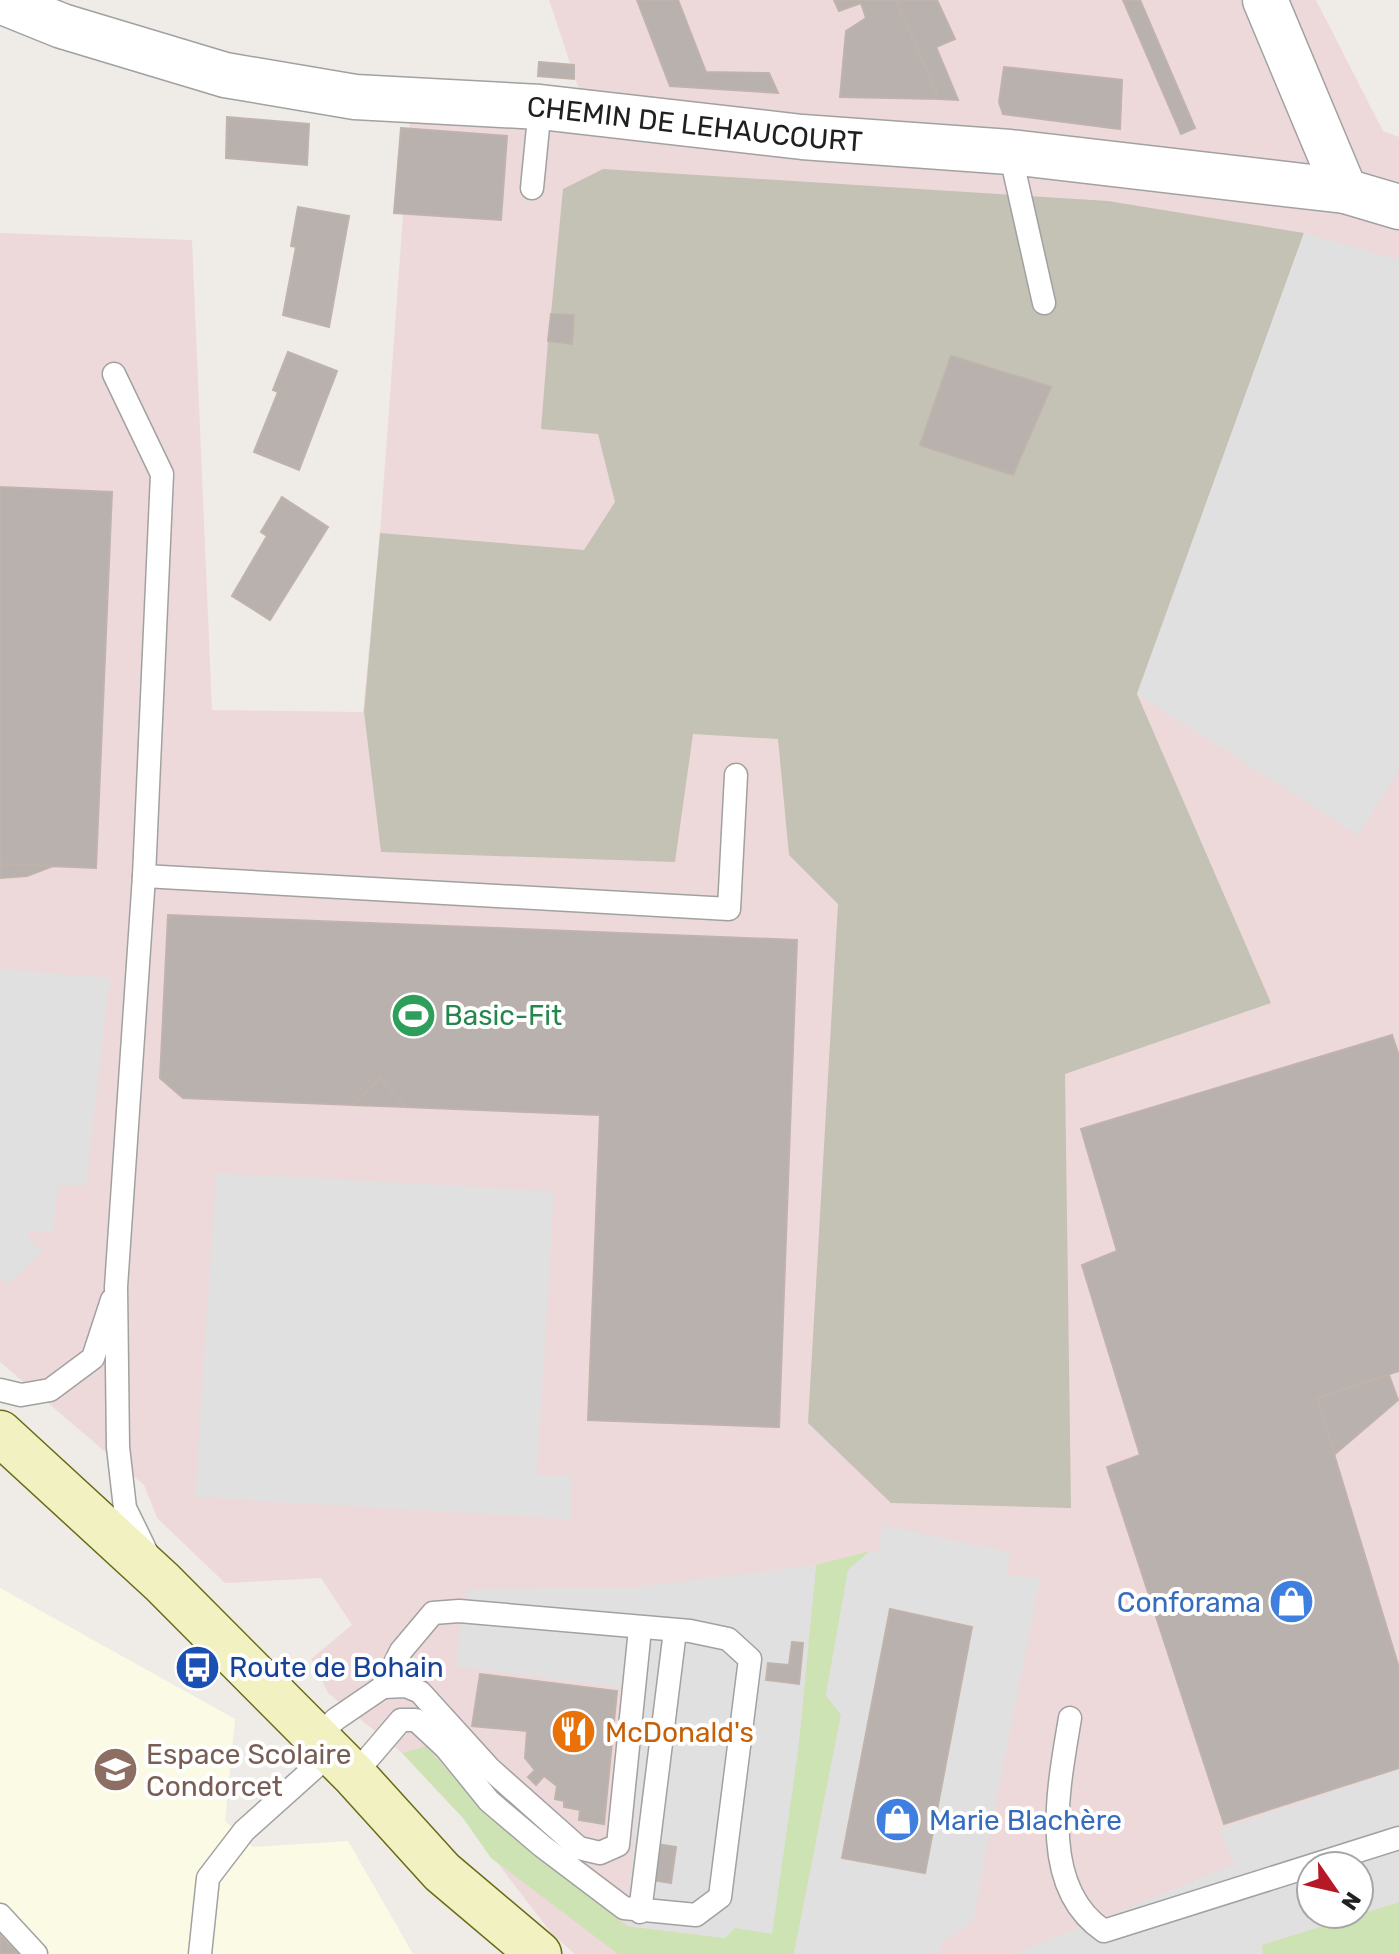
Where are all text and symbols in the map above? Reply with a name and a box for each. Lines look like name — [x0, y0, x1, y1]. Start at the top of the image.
street label: CHEMIN DE LEHAUCOURT — [526, 90, 864, 158]
sports icon: Basic-Fit — [389, 991, 437, 1039]
place label: Basic-Fit — [444, 999, 562, 1032]
shop icon: Conforama — [1268, 1578, 1316, 1626]
place label: Conforama — [1117, 1586, 1261, 1619]
bus stop icon: Route de Bohain — [174, 1643, 222, 1691]
place label: Route de Bohain — [229, 1651, 444, 1684]
restaurant icon: McDonald's — [550, 1708, 598, 1756]
place label: McDonald's — [605, 1716, 754, 1749]
place label: Espace Scolaire Condorcet — [146, 1738, 351, 1803]
school or university icon: Espace Scolaire Condorcet — [91, 1746, 139, 1794]
shop icon: Marie Blachère — [874, 1796, 922, 1844]
place label: Marie Blachère — [929, 1804, 1122, 1837]
north arrow — [1295, 1850, 1375, 1930]
text: N — [1336, 1887, 1367, 1915]

